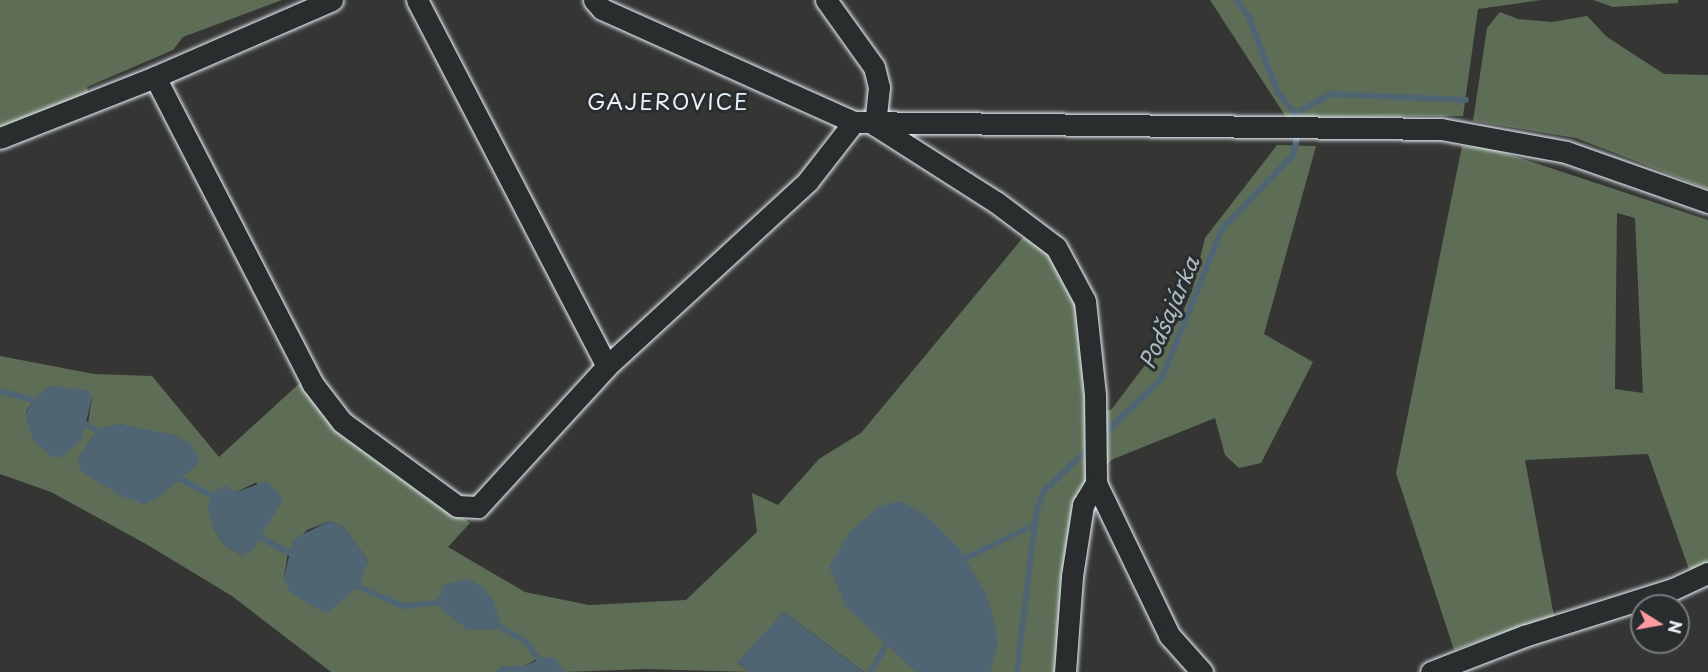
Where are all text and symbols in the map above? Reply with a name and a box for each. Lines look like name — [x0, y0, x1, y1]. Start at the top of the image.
district label: GAJEROVICE — [589, 88, 747, 114]
water label: Podšajárka — [1133, 252, 1203, 372]
north arrow — [1630, 594, 1690, 654]
text: N — [1663, 619, 1689, 636]

